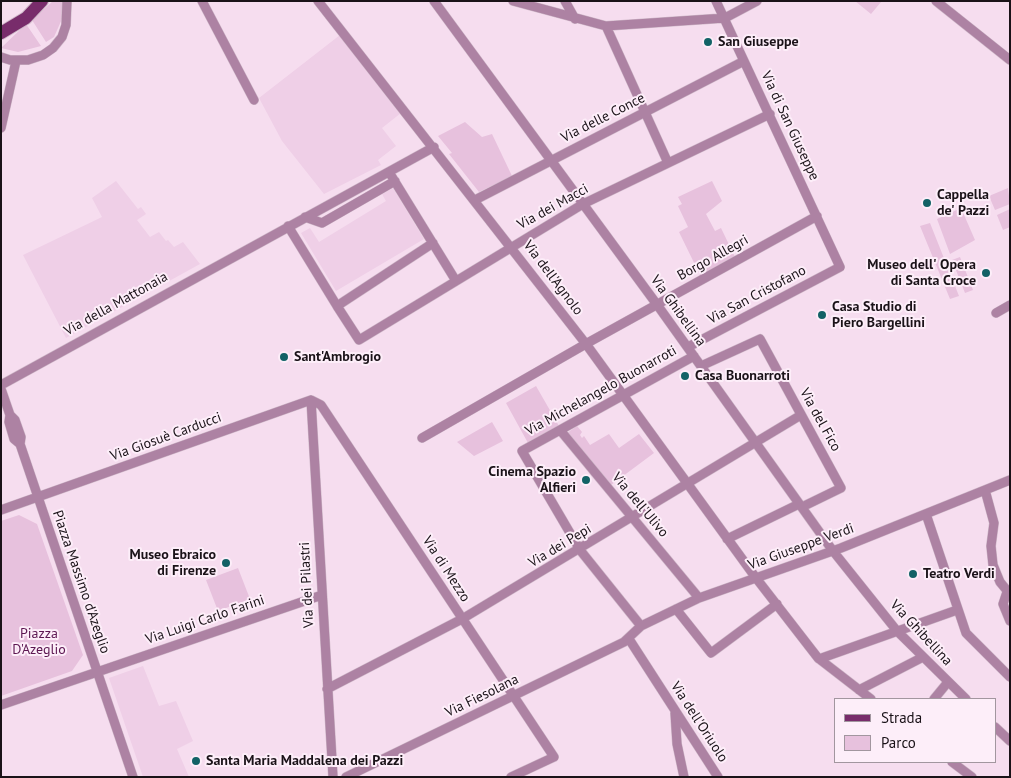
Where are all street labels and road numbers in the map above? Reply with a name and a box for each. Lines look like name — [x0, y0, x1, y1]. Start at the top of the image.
street label: Via di San Giuseppe — [757, 69, 823, 183]
street label: Via delle Conce — [558, 90, 648, 146]
street label: Via dei Macci — [515, 181, 591, 233]
street label: Borgo Allegri — [675, 232, 751, 284]
street label: Via dell'Agnolo — [520, 237, 586, 319]
street label: Via San Cristofano — [705, 262, 809, 328]
street label: Via della Mattonaia — [61, 269, 171, 339]
street label: Via Ghibellina — [647, 272, 709, 350]
street label: Via Michelangelo Buonarroti — [522, 342, 680, 440]
street label: Via del Fico — [796, 386, 844, 454]
street label: Via Giosuè Carducci — [108, 409, 224, 465]
street label: Via dell'Ulivo — [608, 469, 672, 541]
street label: Piazza Massimo d'Azeglio — [49, 508, 113, 656]
street label: Via Giuseppe Verdi — [746, 520, 856, 574]
street label: Via dei Pepi — [526, 521, 594, 571]
street label: Via di Mezzo — [418, 533, 474, 605]
street label: Via dei Pilastri — [296, 541, 318, 629]
street label: Via Luigi Carlo Farini — [143, 592, 267, 648]
street label: Via Ghibellina — [886, 597, 956, 669]
street label: Via Fiesolana — [443, 671, 521, 721]
street label: Via dell'Oriuolo — [667, 679, 731, 765]

